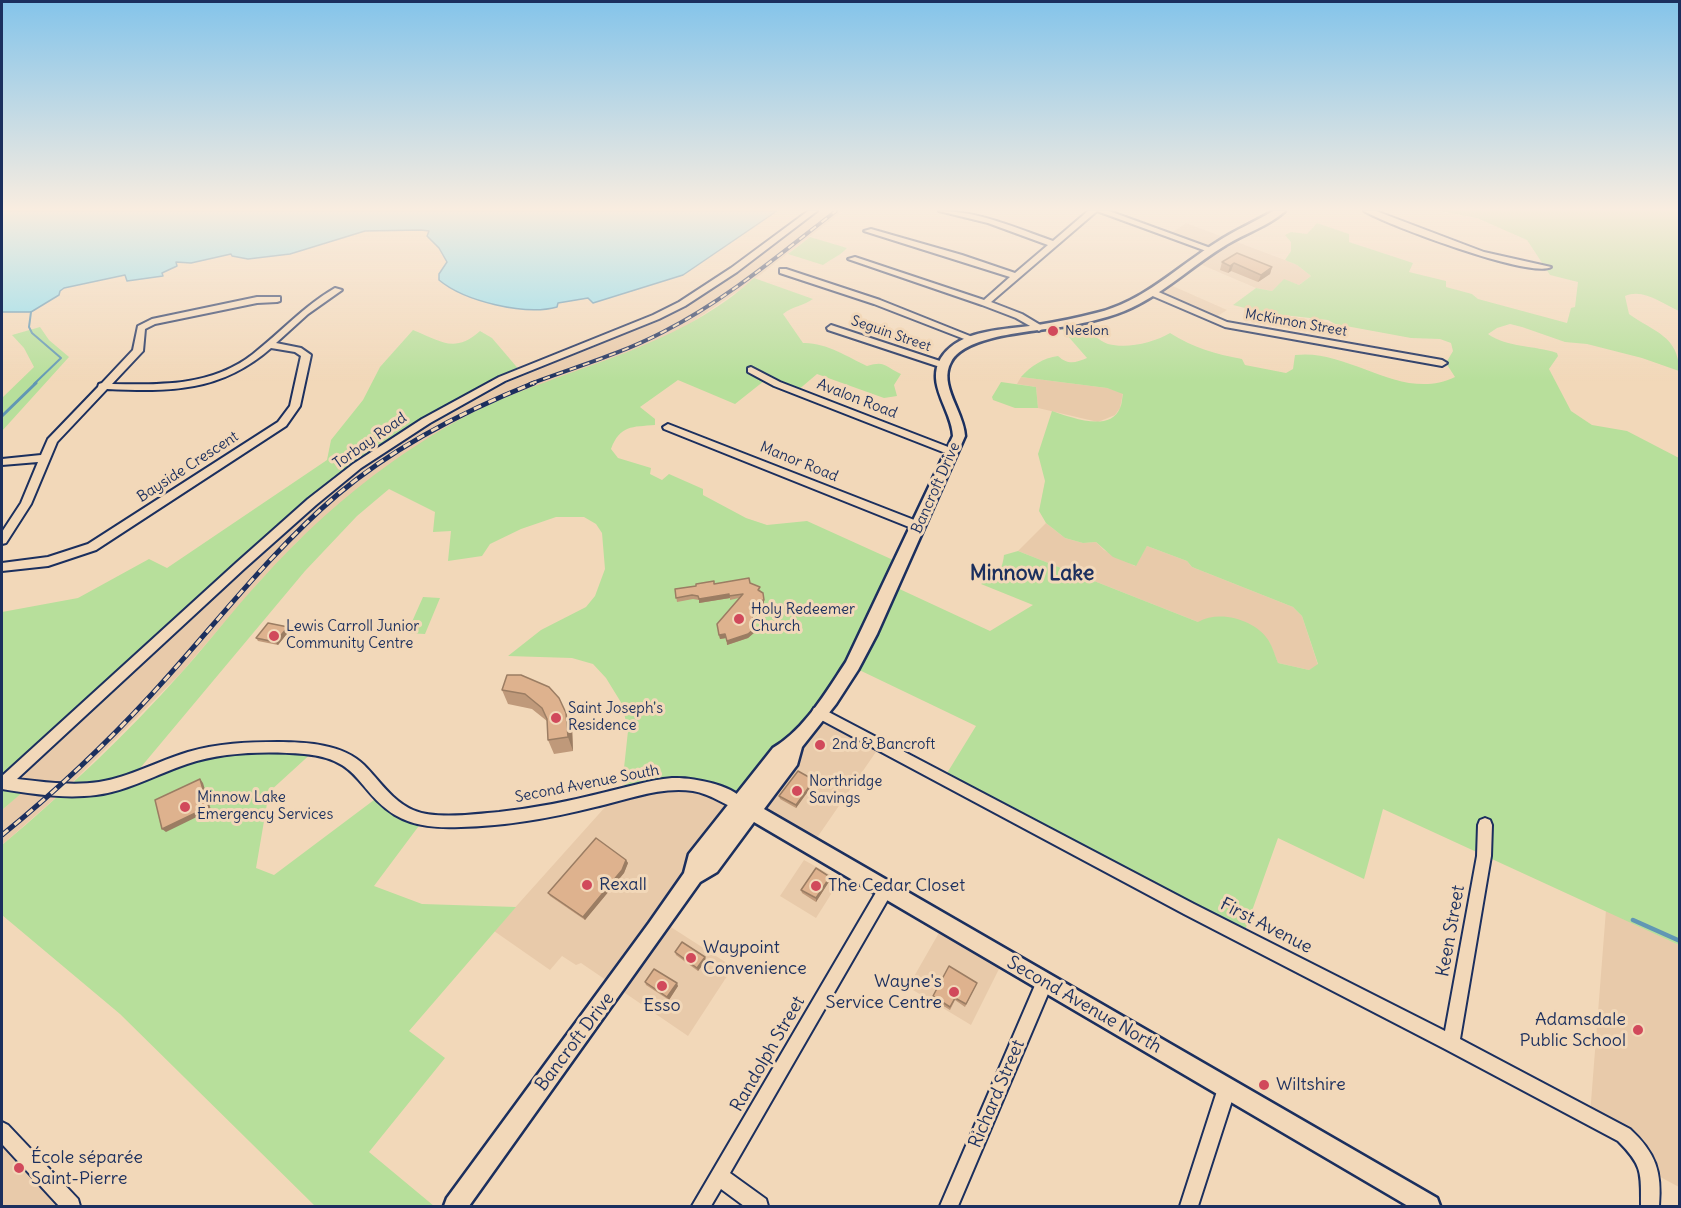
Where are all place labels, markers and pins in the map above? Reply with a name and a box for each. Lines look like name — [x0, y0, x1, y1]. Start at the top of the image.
place label: Neelon — [1065, 323, 1109, 339]
marker: Neelon — [1046, 324, 1060, 338]
place label: Holy Redeemer Church — [751, 601, 855, 636]
marker: Holy Redeemer Church — [732, 612, 746, 626]
place label: Lewis Carroll Junior Community Centre — [286, 618, 419, 653]
marker: Lewis Carroll Junior Community Centre — [267, 629, 281, 643]
place label: Saint Joseph's Residence — [568, 700, 663, 735]
marker: Saint Joseph's Residence — [549, 711, 563, 725]
place label: 2nd & Bancroft — [832, 736, 935, 754]
marker: 2nd & Bancroft — [813, 738, 827, 752]
place label: Northridge Savings — [809, 773, 882, 808]
marker: Northridge Savings — [790, 784, 804, 798]
place label: Minnow Lake Emergency Services — [197, 789, 333, 824]
marker: Minnow Lake Emergency Services — [178, 800, 192, 814]
place label: Rexall — [599, 874, 647, 896]
place label: The Cedar Closet — [828, 875, 965, 897]
marker: Rexall — [580, 878, 594, 892]
marker: The Cedar Closet — [809, 879, 823, 893]
place label: Waypoint Convenience — [703, 937, 807, 980]
marker: Waypoint Convenience — [684, 951, 698, 965]
place label: Wayne's Service Centre — [825, 971, 942, 1014]
marker: Esso — [655, 979, 669, 993]
marker: Wayne's Service Centre — [947, 985, 961, 999]
place label: Esso — [643, 995, 681, 1017]
place label: Adamsdale Public School — [1519, 1009, 1626, 1052]
marker: Adamsdale Public School — [1631, 1023, 1645, 1037]
place label: Wiltshire — [1276, 1074, 1346, 1096]
marker: Wiltshire — [1257, 1078, 1271, 1092]
place label: École séparée Saint-Pierre — [31, 1147, 143, 1190]
marker: École séparée Saint-Pierre — [12, 1161, 26, 1175]

